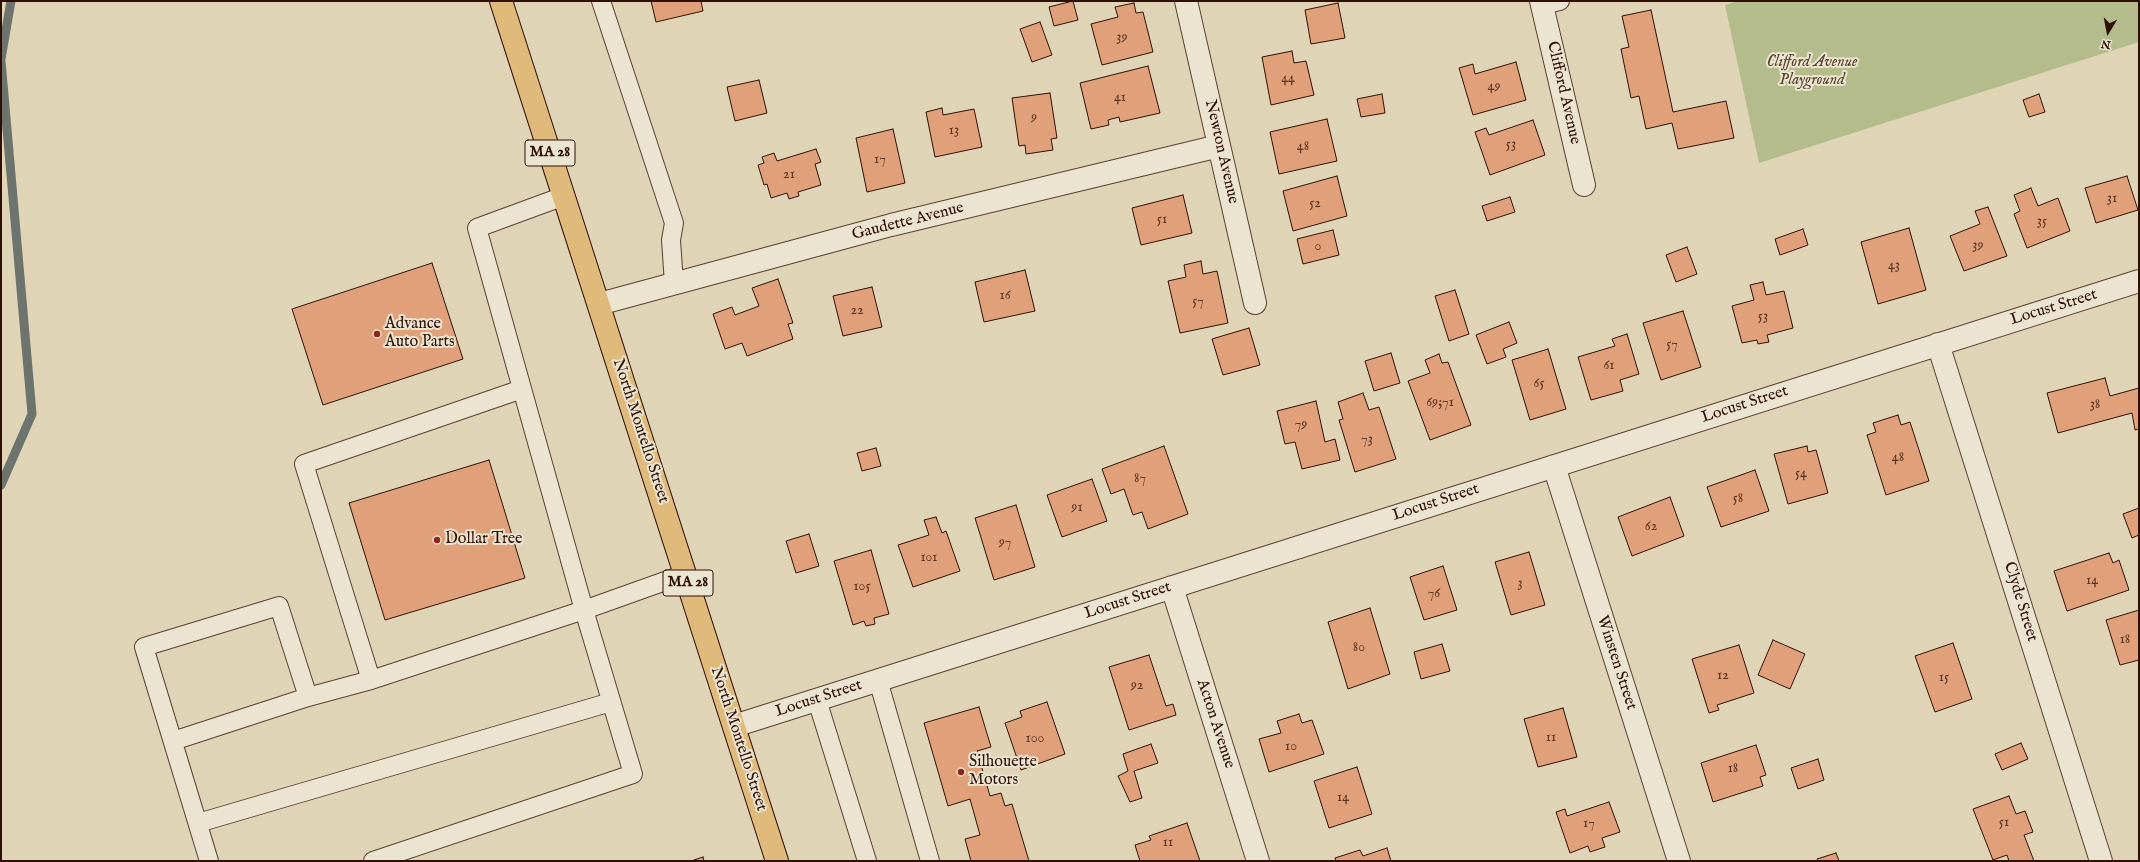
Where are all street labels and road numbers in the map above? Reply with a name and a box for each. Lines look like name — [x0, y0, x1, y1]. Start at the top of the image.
street label: Clifford Avenue — [1542, 40, 1584, 146]
street label: Newton Avenue — [1200, 98, 1242, 206]
road number: MA 28 — [525, 140, 575, 166]
street label: Gaudette Avenue — [850, 199, 966, 245]
street label: Locust Street — [2008, 286, 2100, 330]
street label: North Montello Street — [608, 356, 672, 506]
street label: Locust Street — [1699, 382, 1791, 428]
street label: Locust Street — [1390, 480, 1482, 526]
street label: Clyde Street — [1999, 560, 2041, 644]
road number: MA 28 — [663, 570, 713, 596]
street label: Locust Street — [1082, 578, 1174, 624]
street label: Winsten Street — [1592, 613, 1640, 713]
street label: North Montello Street — [706, 664, 770, 814]
street label: Locust Street — [773, 676, 865, 722]
street label: Acton Avenue — [1192, 677, 1238, 771]

